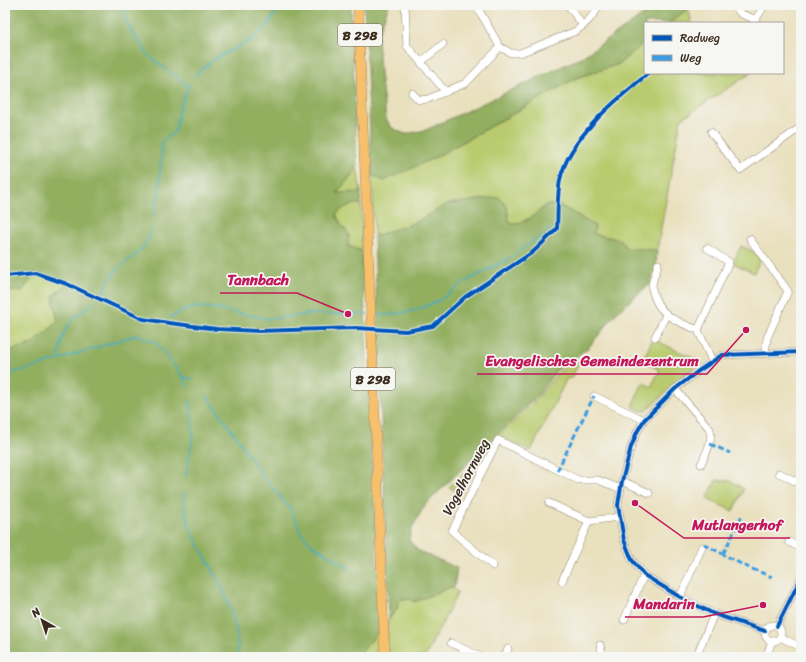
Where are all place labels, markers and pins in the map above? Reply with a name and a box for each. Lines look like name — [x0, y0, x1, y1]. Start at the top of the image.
callout: Tannbach — [220, 266, 297, 293]
callout: Evangelisches Gemeindezentrum — [477, 347, 707, 374]
callout: Mutlangerhof — [684, 511, 790, 538]
callout: Mandarin — [625, 590, 703, 617]

